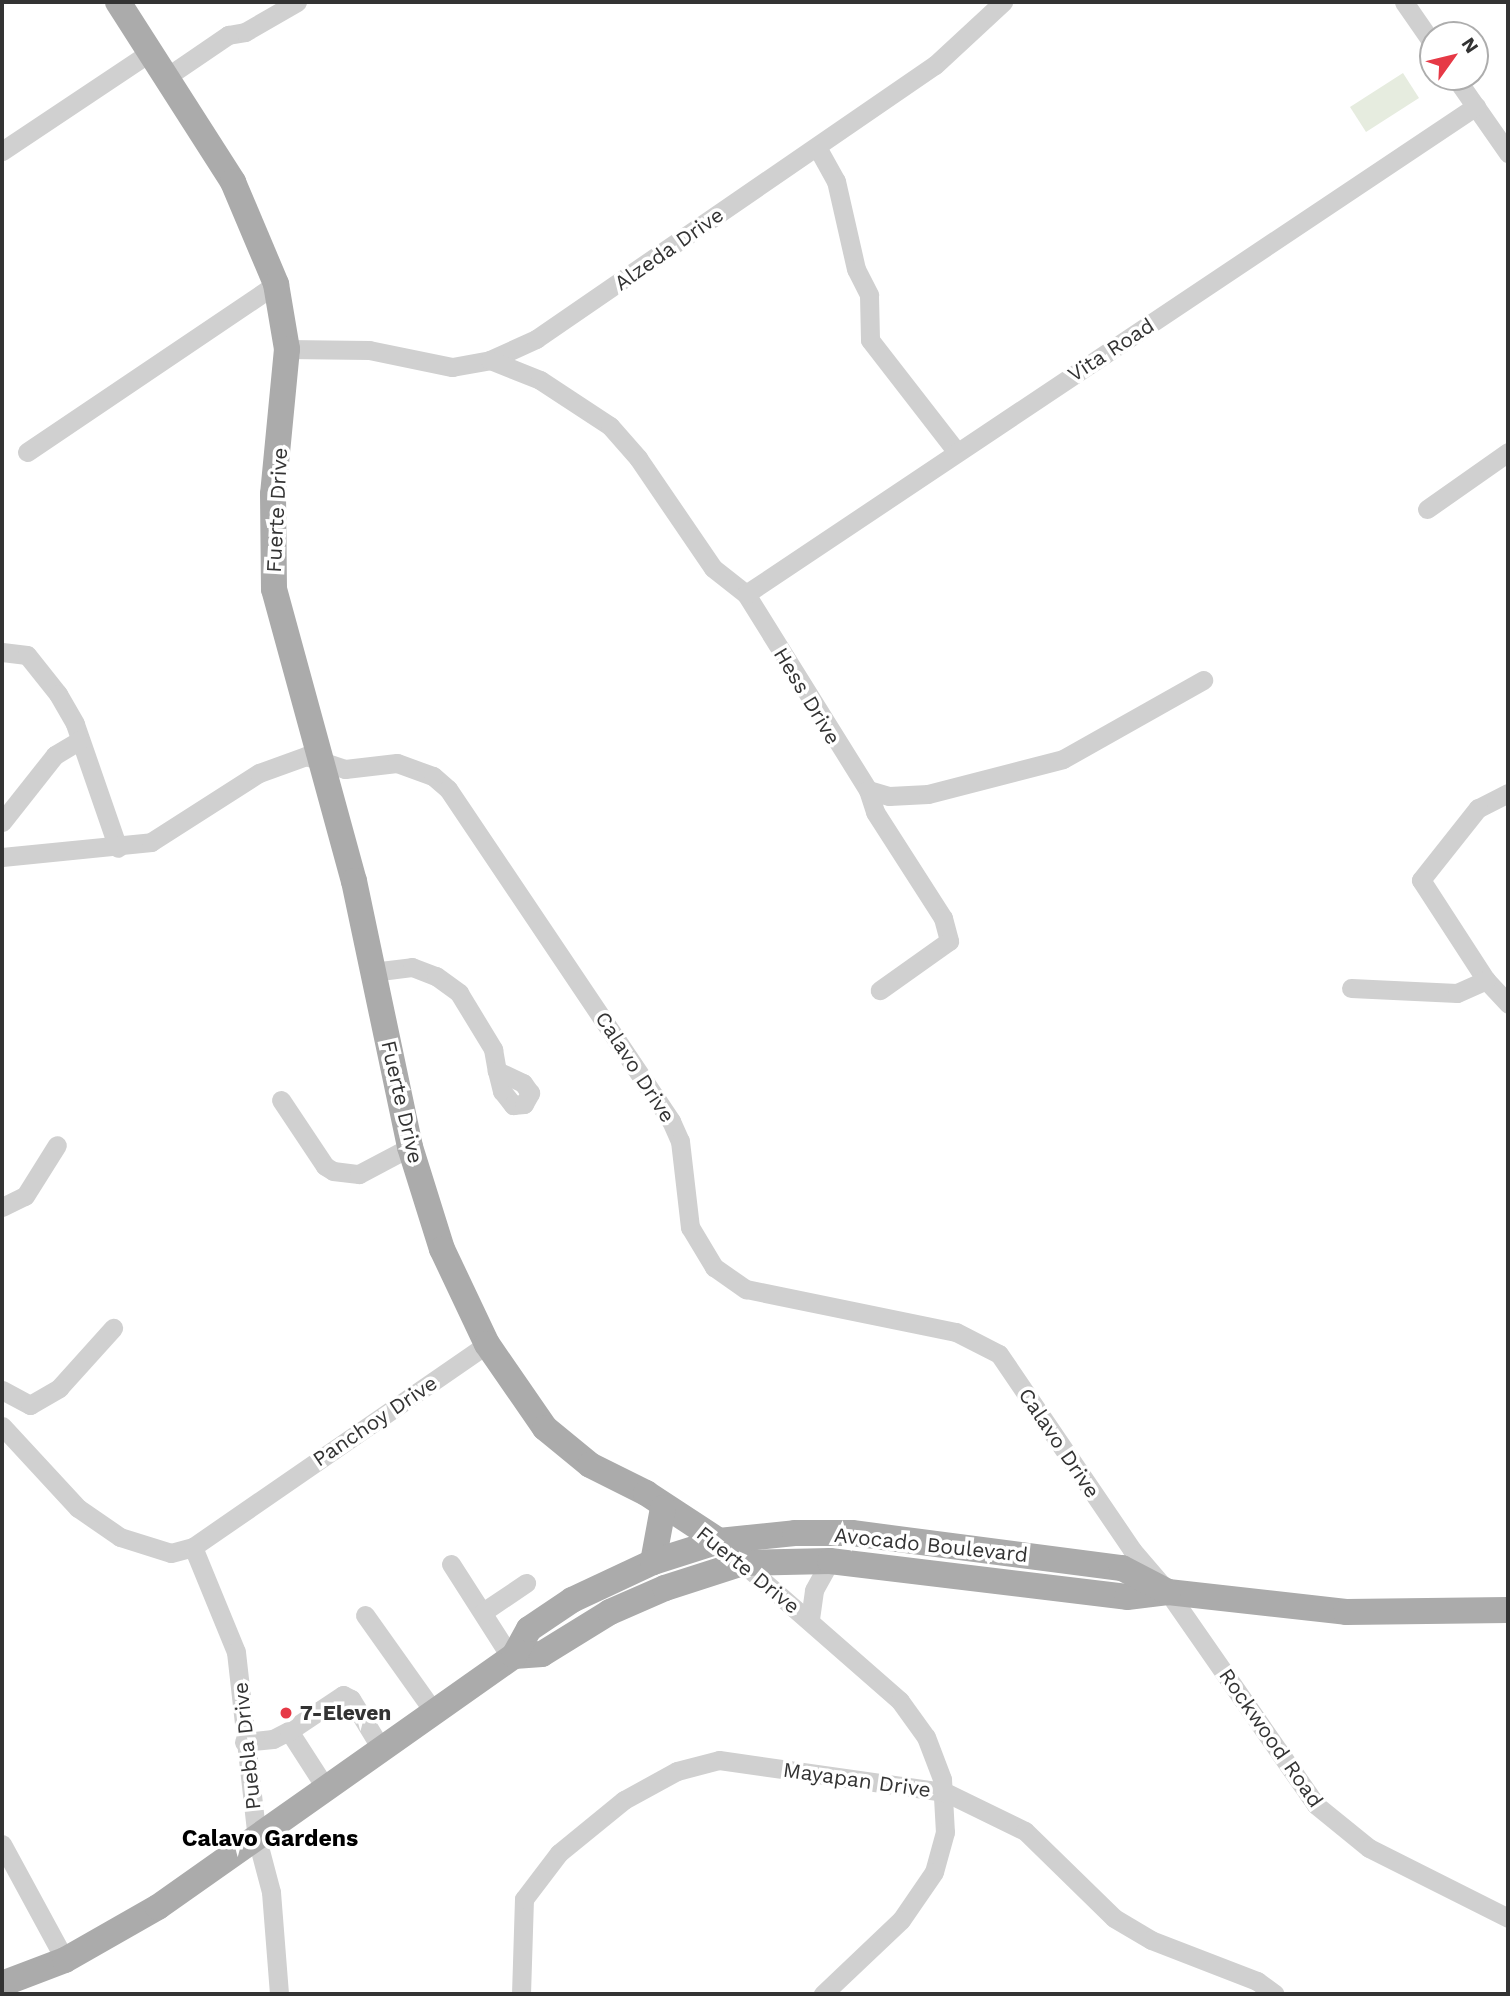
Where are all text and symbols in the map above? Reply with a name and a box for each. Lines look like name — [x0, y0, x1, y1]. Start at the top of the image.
north arrow — [1419, 21, 1489, 91]
text: N — [1457, 33, 1484, 57]
street label: Alzeda Drive — [609, 202, 729, 296]
street label: Vita Road — [1063, 313, 1159, 387]
street label: Fuerte Drive — [261, 447, 293, 573]
street label: Hess Drive — [768, 643, 846, 749]
street label: Calavo Drive — [590, 1007, 680, 1127]
street label: Fuerte Drive — [376, 1038, 428, 1166]
street label: Panchoy Drive — [308, 1370, 442, 1472]
street label: Calavo Drive — [1013, 1383, 1105, 1503]
street label: Fuerte Drive — [691, 1521, 805, 1619]
street label: Avocado Boulevard — [833, 1522, 1029, 1568]
street label: Rockwood Road — [1214, 1664, 1328, 1812]
street label: Puebla Drive — [228, 1681, 266, 1811]
place label: 7-Eleven — [300, 1700, 391, 1726]
marker: 7-Eleven — [278, 1705, 294, 1721]
street label: Mayapan Drive — [781, 1757, 933, 1803]
district label: Calavo Gardens — [182, 1825, 358, 1853]

